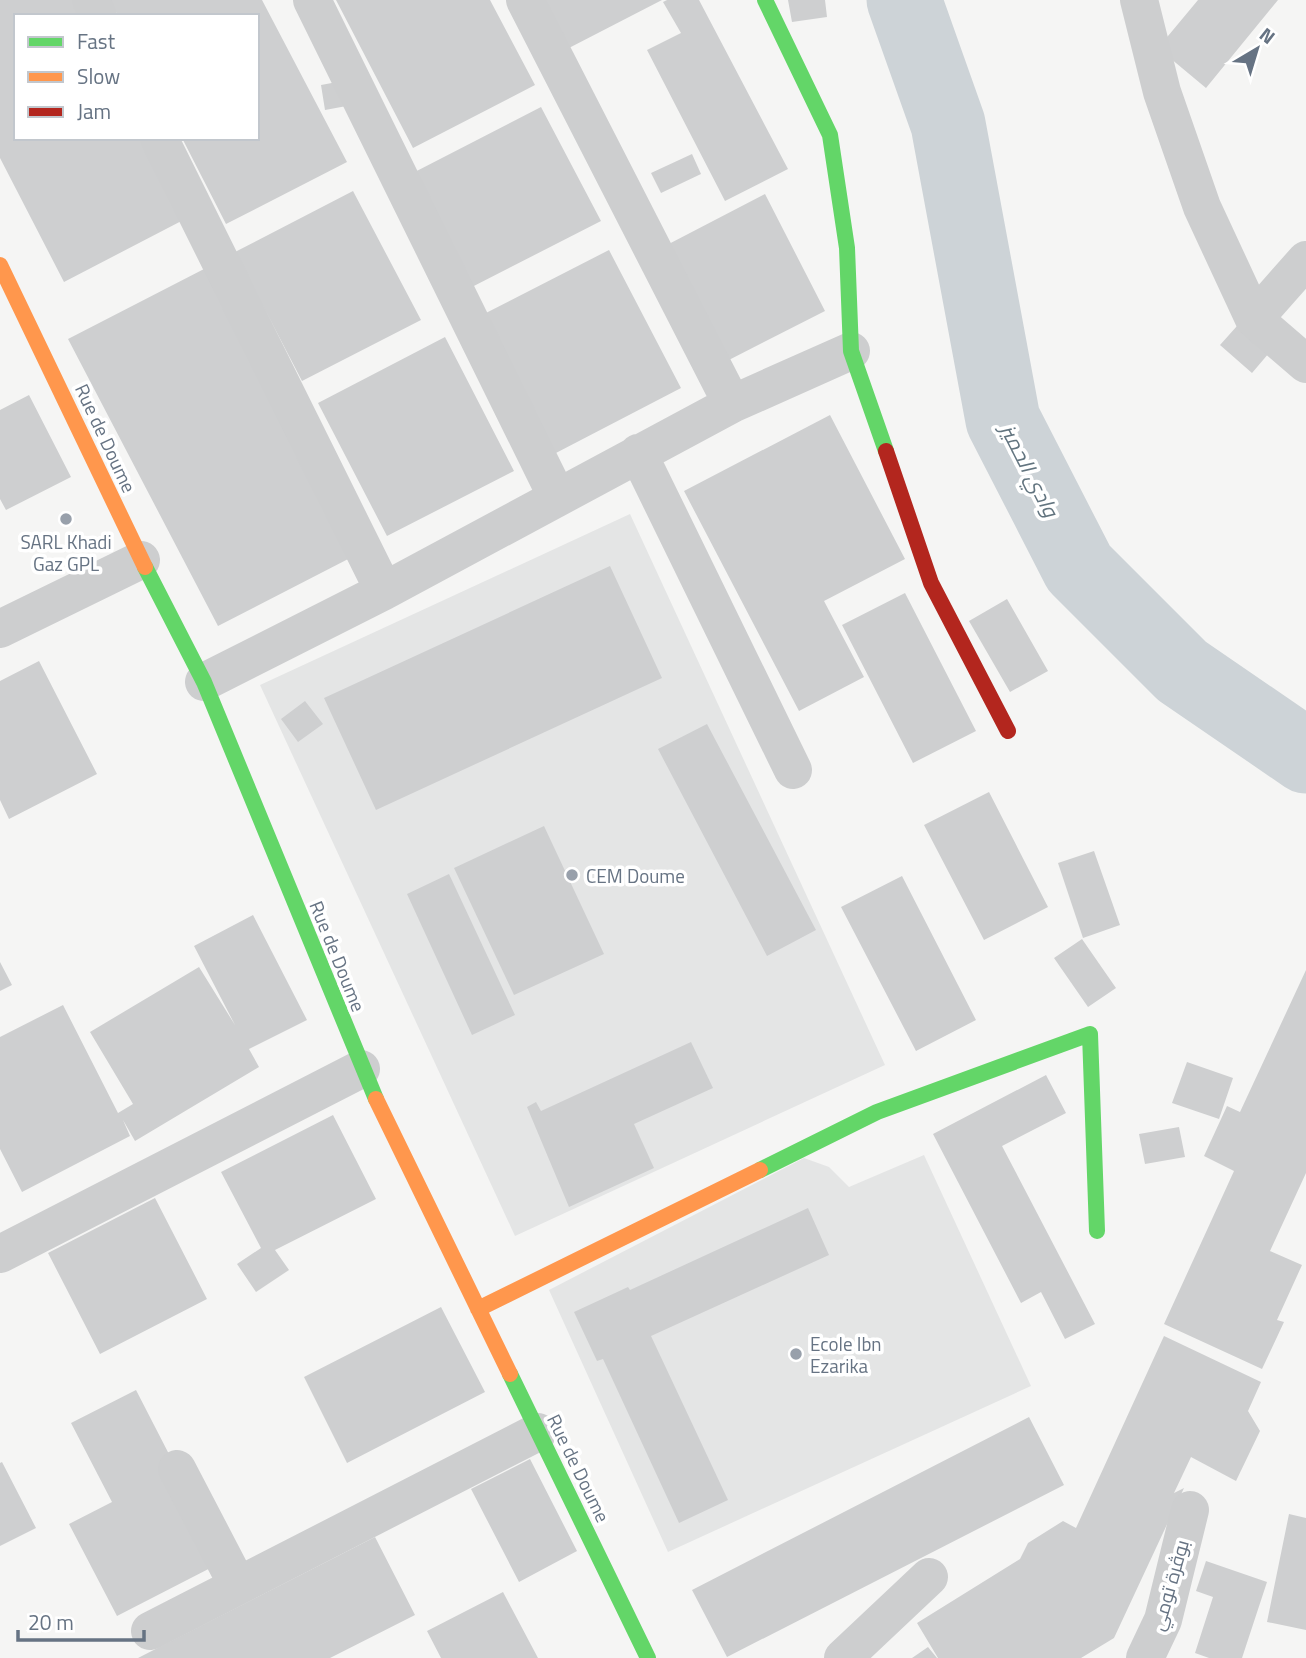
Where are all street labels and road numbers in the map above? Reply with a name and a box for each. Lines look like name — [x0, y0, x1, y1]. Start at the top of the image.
street label: Rue de Doume — [68, 379, 144, 497]
street label: Rue de Doume — [303, 896, 373, 1016]
street label: Rue de Doume — [540, 1409, 618, 1527]
street label: بوڤرة تومي — [1142, 1536, 1197, 1634]

